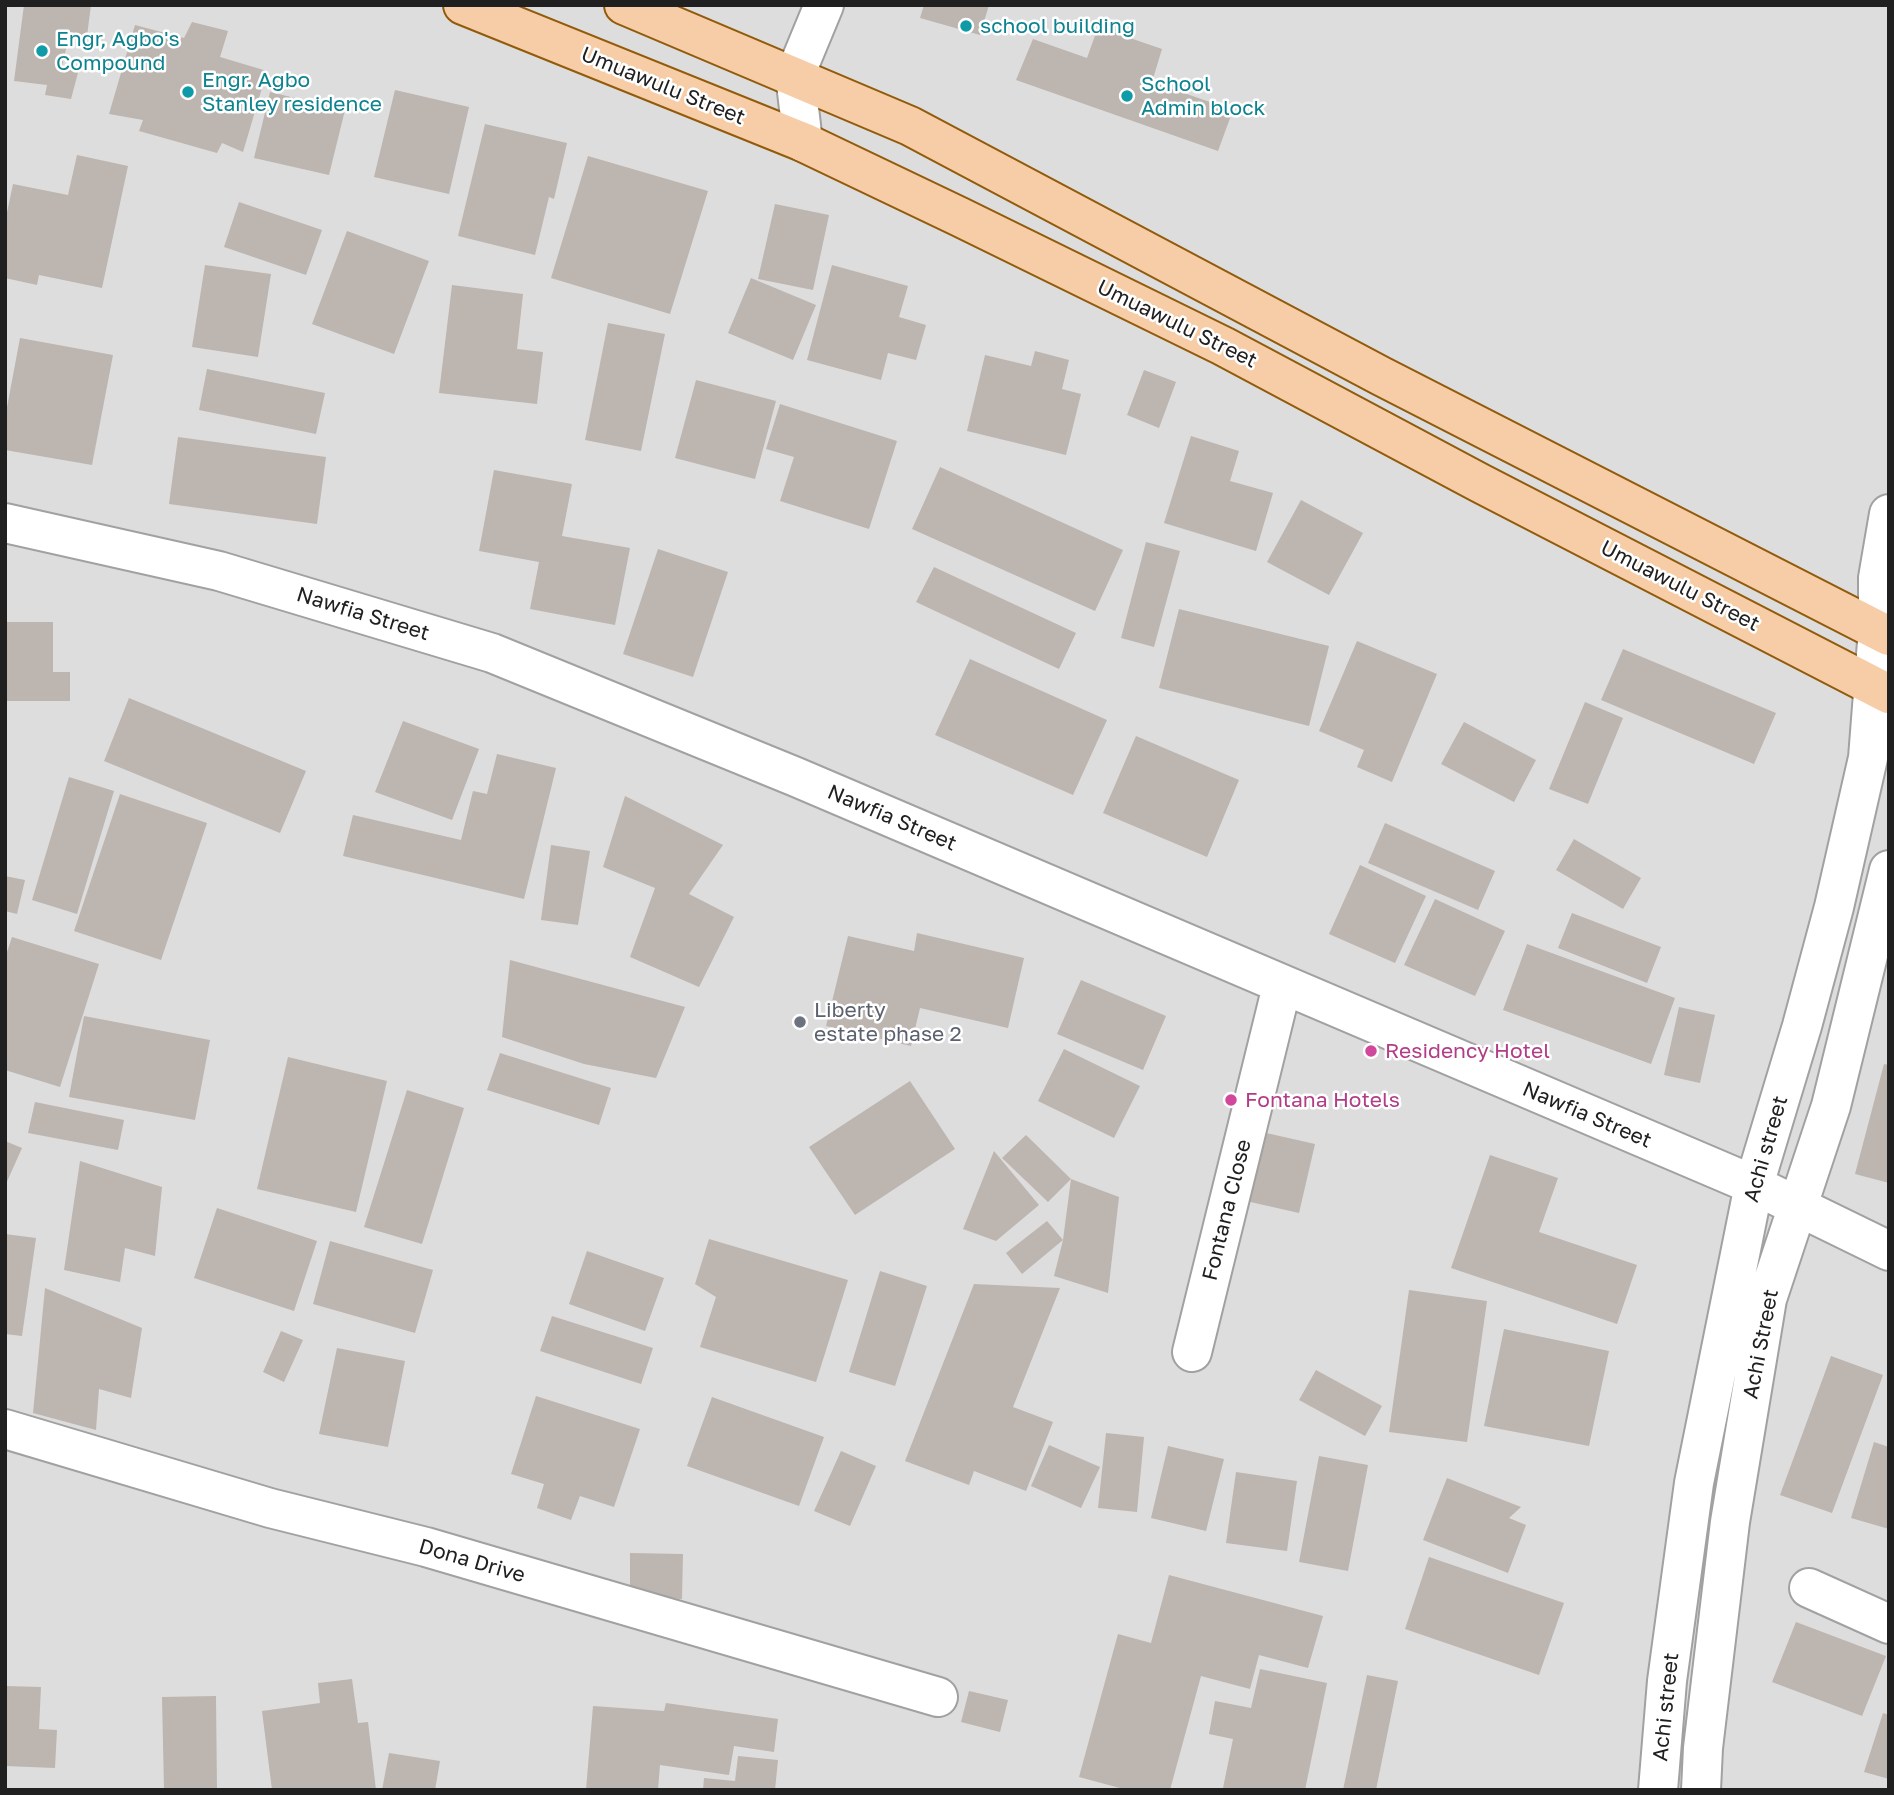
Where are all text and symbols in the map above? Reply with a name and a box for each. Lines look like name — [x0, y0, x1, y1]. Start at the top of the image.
place label: school building — [980, 13, 1135, 39]
marker: school building — [958, 18, 974, 34]
place label: Engr, Agbo's Compound — [56, 26, 180, 76]
street label: Umuawulu Street — [577, 42, 749, 130]
marker: Engr, Agbo's Compound — [34, 43, 50, 59]
place label: Engr. Agbo Stanley residence — [202, 67, 382, 117]
place label: School Admin block — [1141, 71, 1265, 121]
marker: Engr. Agbo Stanley residence — [180, 84, 196, 100]
marker: School Admin block — [1119, 88, 1135, 104]
street label: Umuawulu Street — [1093, 274, 1261, 374]
street label: Umuawulu Street — [1596, 535, 1764, 637]
street label: Nawfia Street — [294, 582, 432, 646]
street label: Nawfia Street — [824, 780, 960, 856]
place label: Liberty estate phase 2 — [814, 997, 962, 1047]
marker: Liberty estate phase 2 — [792, 1014, 808, 1030]
place label: Residency Hotel — [1385, 1038, 1550, 1064]
marker: Residency Hotel — [1363, 1043, 1379, 1059]
street label: Nawfia Street — [1519, 1077, 1655, 1153]
place label: Fontana Hotels — [1245, 1087, 1400, 1113]
marker: Fontana Hotels — [1223, 1092, 1239, 1108]
street label: Achi street — [1739, 1093, 1793, 1205]
street label: Fontana Close — [1197, 1137, 1257, 1283]
street label: Achi Street — [1738, 1287, 1784, 1401]
street label: Dona Drive — [416, 1534, 528, 1588]
street label: Achi street — [1648, 1651, 1684, 1763]

